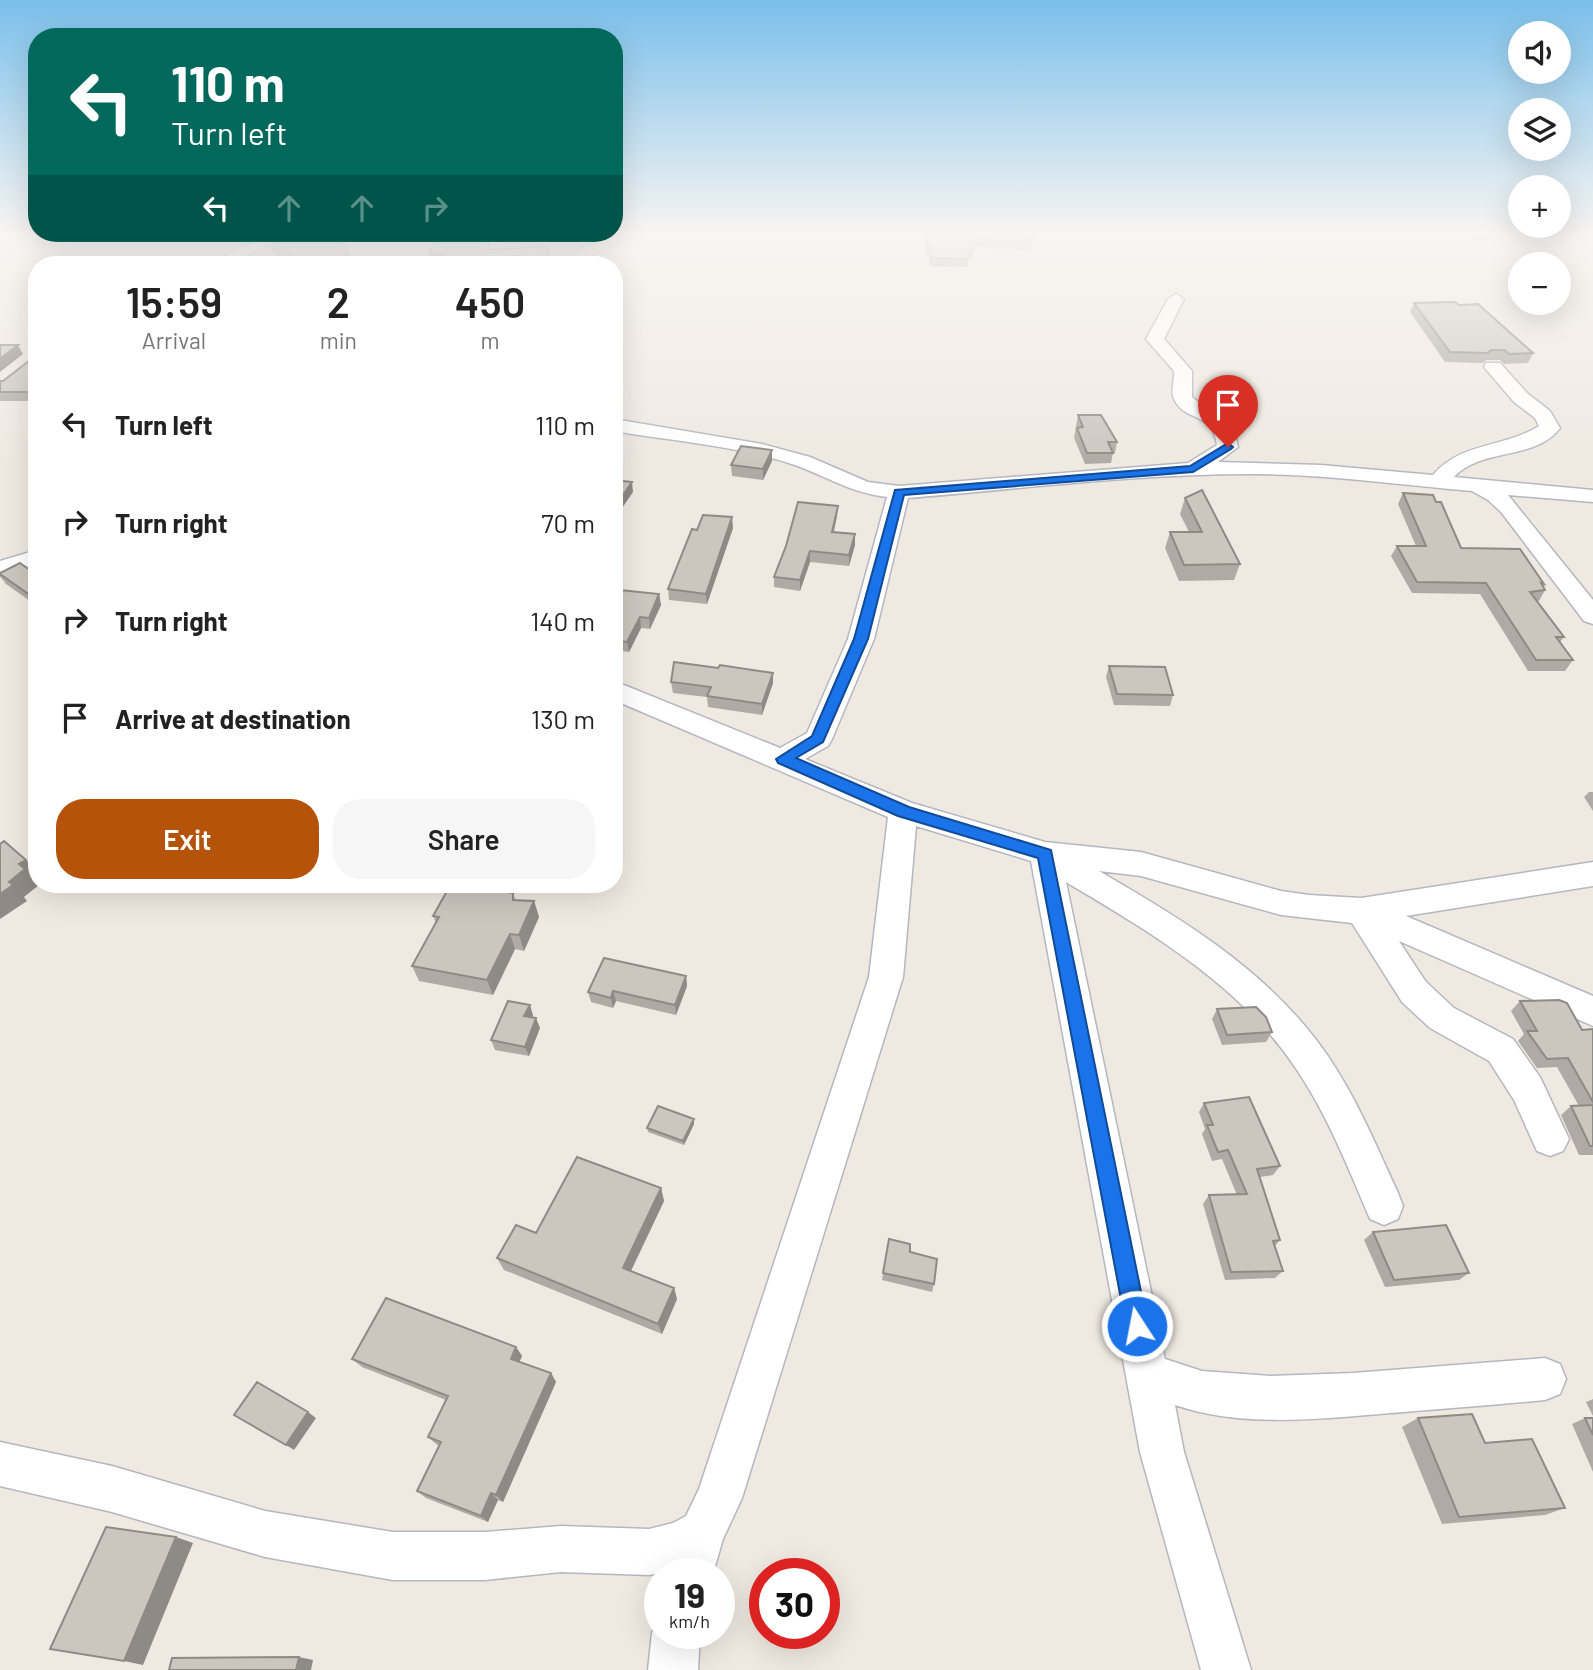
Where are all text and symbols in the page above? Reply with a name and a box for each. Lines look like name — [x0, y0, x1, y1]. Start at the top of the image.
map controls — [1508, 21, 1571, 315]
button: sound — [1508, 21, 1571, 84]
text: 110 m — [171, 53, 285, 112]
icon: left — [56, 56, 147, 147]
button: layers — [1508, 98, 1571, 161]
text: Turn left — [171, 113, 288, 151]
button: + — [1508, 175, 1571, 238]
icon: left — [197, 189, 235, 227]
icon: ahead — [270, 189, 308, 227]
icon: ahead — [343, 189, 381, 227]
icon: right — [416, 189, 454, 227]
button: − — [1508, 252, 1571, 315]
text: 15:59 — [126, 276, 222, 326]
text: 2 — [327, 276, 350, 326]
text: 450 — [455, 276, 525, 326]
text: Arrival — [142, 326, 206, 354]
text: min — [320, 326, 357, 354]
text: m — [480, 326, 500, 354]
pin — [1198, 375, 1258, 447]
icon: arrive — [1209, 386, 1247, 424]
icon: left — [56, 405, 94, 443]
text: Turn left — [115, 409, 213, 440]
text: 110 m — [535, 409, 595, 440]
icon: right — [56, 503, 94, 541]
text: Turn right — [115, 507, 228, 538]
text: 70 m — [541, 507, 595, 538]
icon: right — [56, 601, 94, 639]
text: Turn right — [115, 605, 228, 636]
text: 140 m — [530, 605, 595, 636]
icon: arrive — [56, 699, 94, 737]
text: Arrive at destination — [115, 703, 351, 734]
text: 130 m — [531, 703, 595, 734]
button: Exit — [56, 799, 319, 879]
button: Share — [333, 799, 595, 879]
position arrow — [1100, 1289, 1174, 1363]
speed limit sign: 30 — [749, 1558, 840, 1649]
text: 19 — [674, 1573, 705, 1615]
text: km/h — [669, 1610, 710, 1632]

